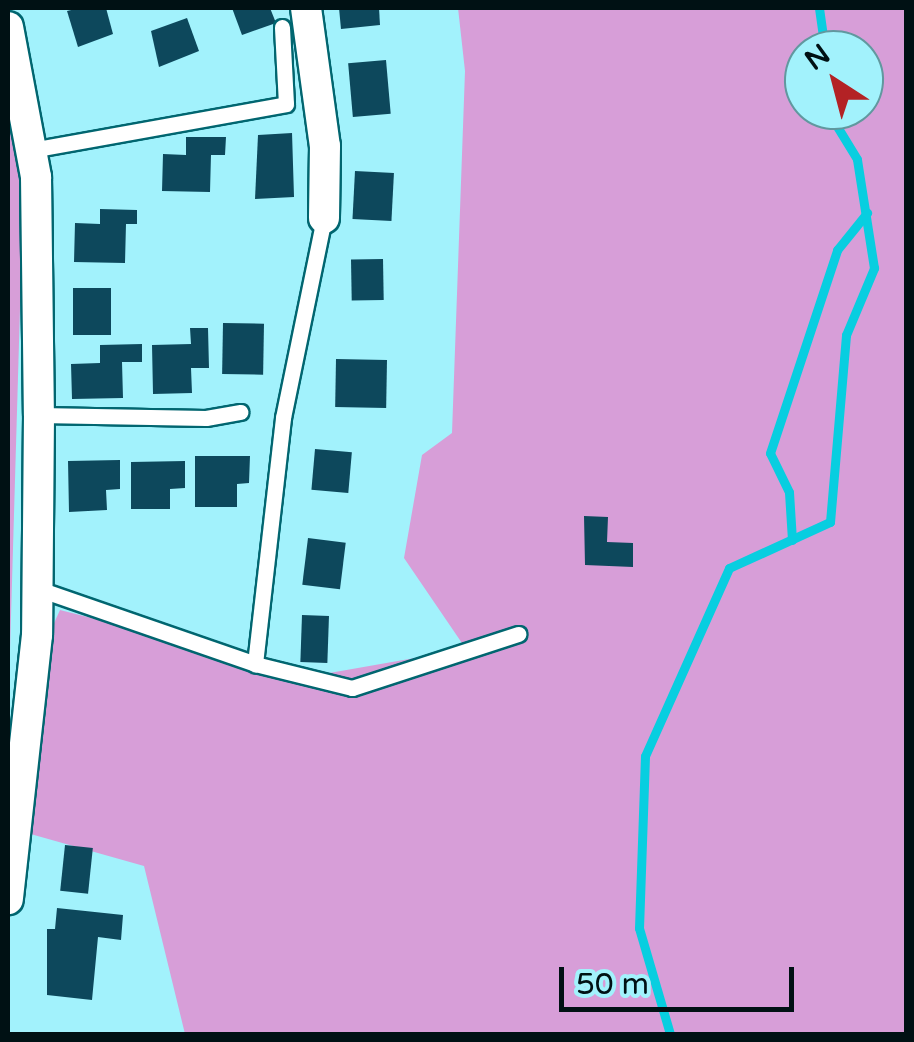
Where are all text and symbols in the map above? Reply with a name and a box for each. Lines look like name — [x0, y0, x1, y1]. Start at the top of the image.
north arrow — [784, 30, 884, 130]
text: N — [798, 37, 837, 78]
scale bar — [564, 947, 799, 1009]
text: 50 m — [576, 966, 649, 1003]

